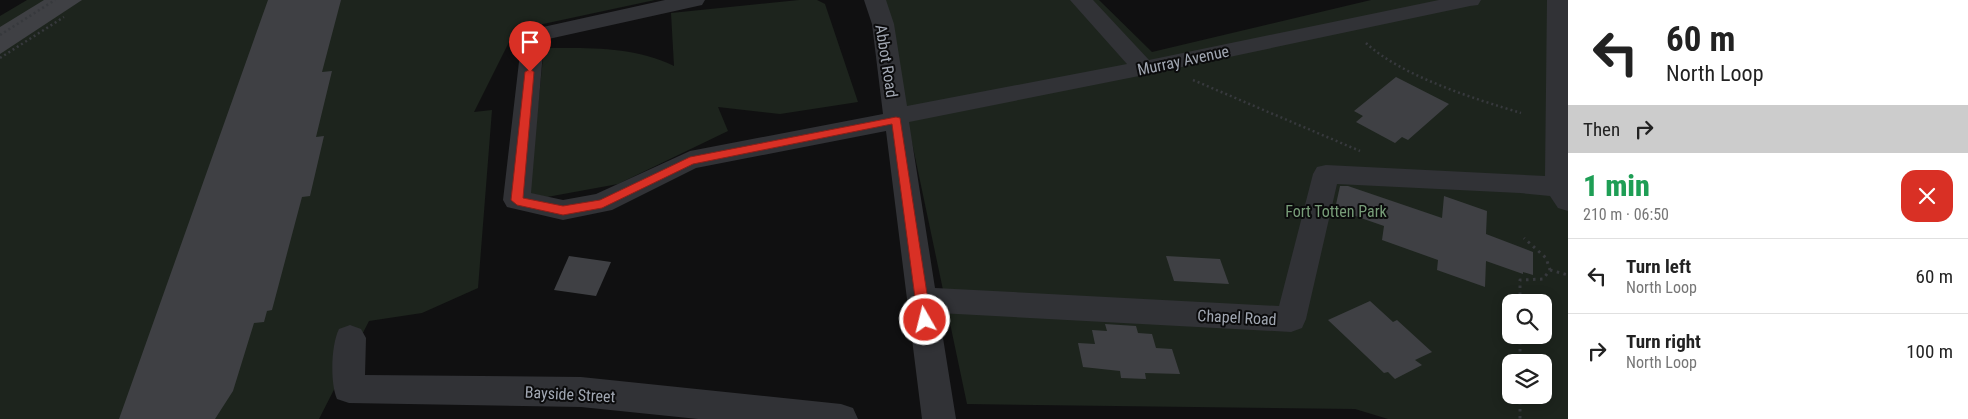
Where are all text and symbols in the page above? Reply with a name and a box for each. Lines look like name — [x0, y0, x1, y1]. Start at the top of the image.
text: 60 m — [1666, 19, 1735, 60]
icon: left — [1583, 20, 1648, 85]
pin — [509, 21, 551, 72]
street label: Abbot Road — [871, 23, 902, 99]
icon: arrive — [516, 28, 544, 56]
street label: Murray Avenue — [1136, 42, 1231, 79]
text: North Loop — [1666, 61, 1764, 86]
icon: right — [1630, 115, 1658, 143]
text: Then — [1583, 118, 1620, 141]
text: 1 min — [1583, 168, 1650, 203]
button: close — [1901, 170, 1953, 222]
park label: Fort Totten Park — [1285, 202, 1388, 221]
text: 210 m · 06:50 — [1583, 205, 1669, 224]
text: Turn left — [1626, 255, 1691, 278]
icon: left — [1583, 262, 1611, 290]
text: 60 m — [1916, 265, 1953, 288]
text: North Loop — [1626, 278, 1697, 297]
position arrow — [898, 293, 950, 345]
map controls — [1502, 294, 1552, 404]
button: search — [1502, 294, 1552, 344]
street label: Chapel Road — [1197, 306, 1277, 329]
text: Turn right — [1626, 330, 1701, 353]
icon: right — [1583, 337, 1611, 365]
text: 100 m — [1906, 340, 1953, 363]
text: North Loop — [1626, 353, 1697, 372]
button: layers — [1502, 354, 1552, 404]
street label: Bayside Street — [524, 383, 616, 406]

